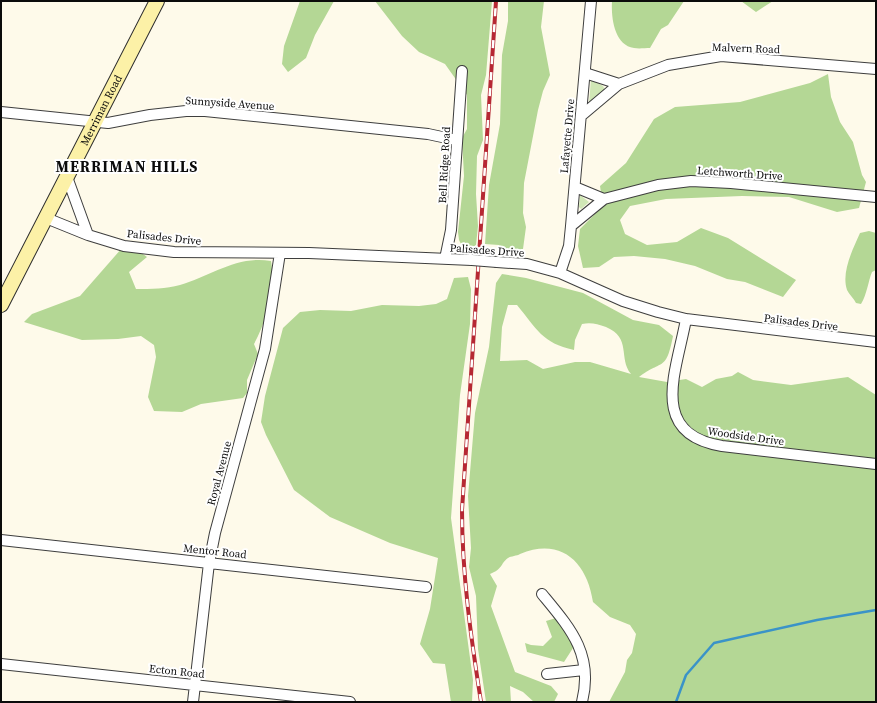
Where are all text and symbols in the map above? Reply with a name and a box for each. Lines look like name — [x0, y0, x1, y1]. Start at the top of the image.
street label: Malvern Road — [712, 40, 781, 57]
street label: Merriman Road — [77, 72, 126, 148]
street label: Sunnyside Avenue — [185, 93, 275, 114]
street label: Lafayette Drive — [557, 98, 578, 174]
street label: Bell Ridge Road — [435, 126, 454, 204]
district label: MERRIMAN HILLS — [56, 156, 198, 177]
street label: Letchworth Drive — [697, 163, 784, 184]
street label: Palisades Drive — [126, 226, 202, 249]
street label: Palisades Drive — [449, 240, 525, 261]
street label: Palisades Drive — [763, 310, 839, 335]
street label: Woodside Drive — [707, 424, 786, 449]
street label: Royal Avenue — [204, 439, 235, 507]
street label: Mentor Road — [182, 541, 248, 562]
street label: Ecton Road — [148, 661, 206, 682]

